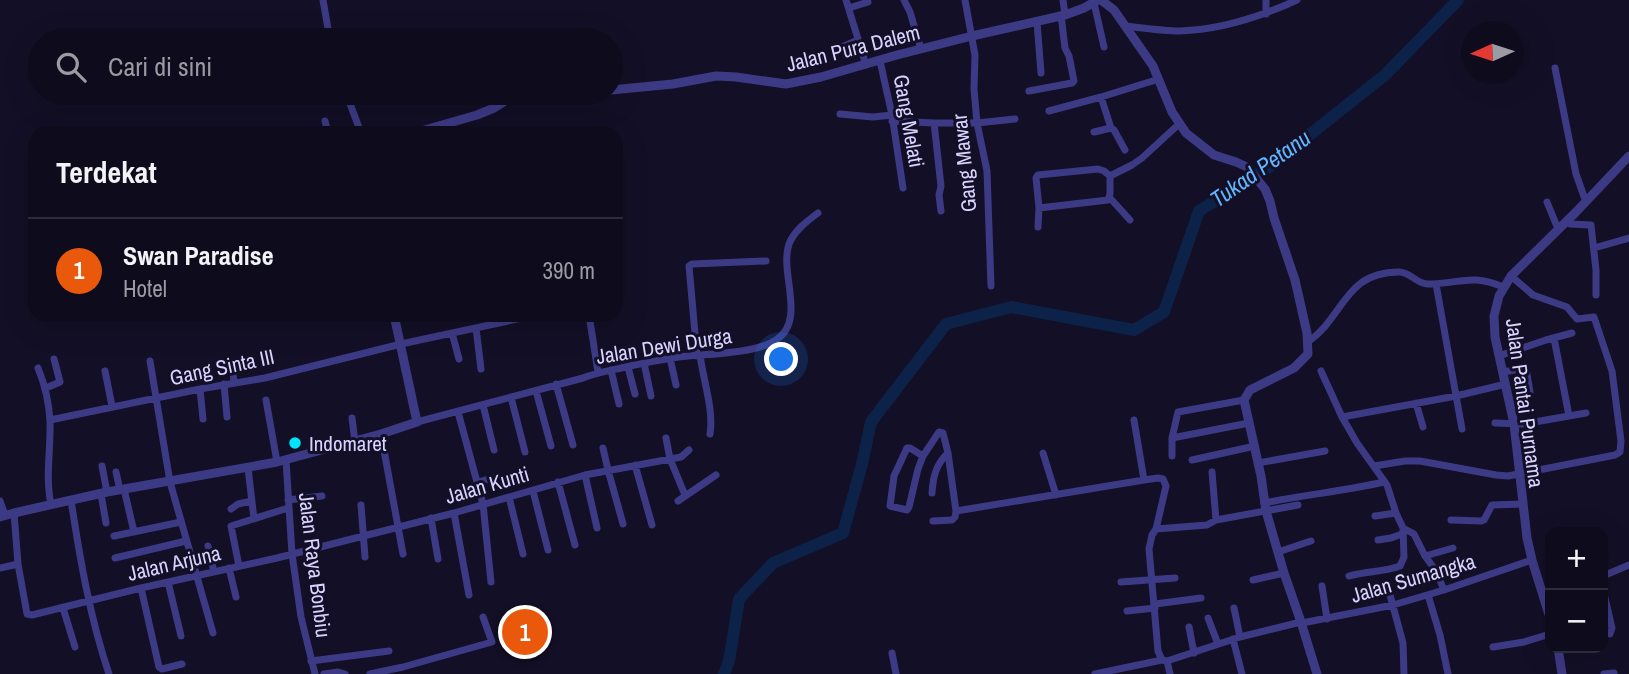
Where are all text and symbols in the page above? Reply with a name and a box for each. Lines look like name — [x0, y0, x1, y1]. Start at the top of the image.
street label: Jalan Pura Dalem — [783, 17, 923, 79]
north arrow — [1461, 21, 1524, 84]
search box — [28, 28, 623, 105]
icon: search — [52, 48, 90, 86]
text: Cari di sini — [108, 49, 212, 84]
street label: Gang Melati — [887, 72, 931, 170]
street label: Gang Mawar — [944, 112, 984, 214]
water label: Tukad Petanu — [1204, 122, 1316, 214]
text: Terdekat — [56, 152, 157, 192]
text: Swan Paradise — [123, 238, 274, 273]
text: 1 — [74, 255, 84, 286]
text: 390 m — [543, 255, 595, 286]
text: Hotel — [123, 273, 167, 304]
street label: Jalan Pantai Purnama — [1499, 317, 1551, 490]
street label: Jalan Dewi Durga — [594, 321, 734, 371]
street label: Gang Sinta III — [167, 342, 277, 392]
your location — [764, 342, 798, 376]
place label: Indomaret — [309, 429, 387, 458]
marker: Indomaret — [287, 435, 303, 451]
street label: Jalan Kunti — [442, 459, 532, 511]
street label: Jalan Raya Bonbiu — [292, 491, 338, 639]
map controls — [1545, 527, 1608, 653]
button: + — [1545, 527, 1608, 590]
street label: Jalan Arjuna — [125, 538, 224, 588]
street label: Jalan Sumangka — [1347, 546, 1479, 610]
button: − — [1545, 590, 1608, 653]
pin: 1 — [502, 606, 548, 658]

